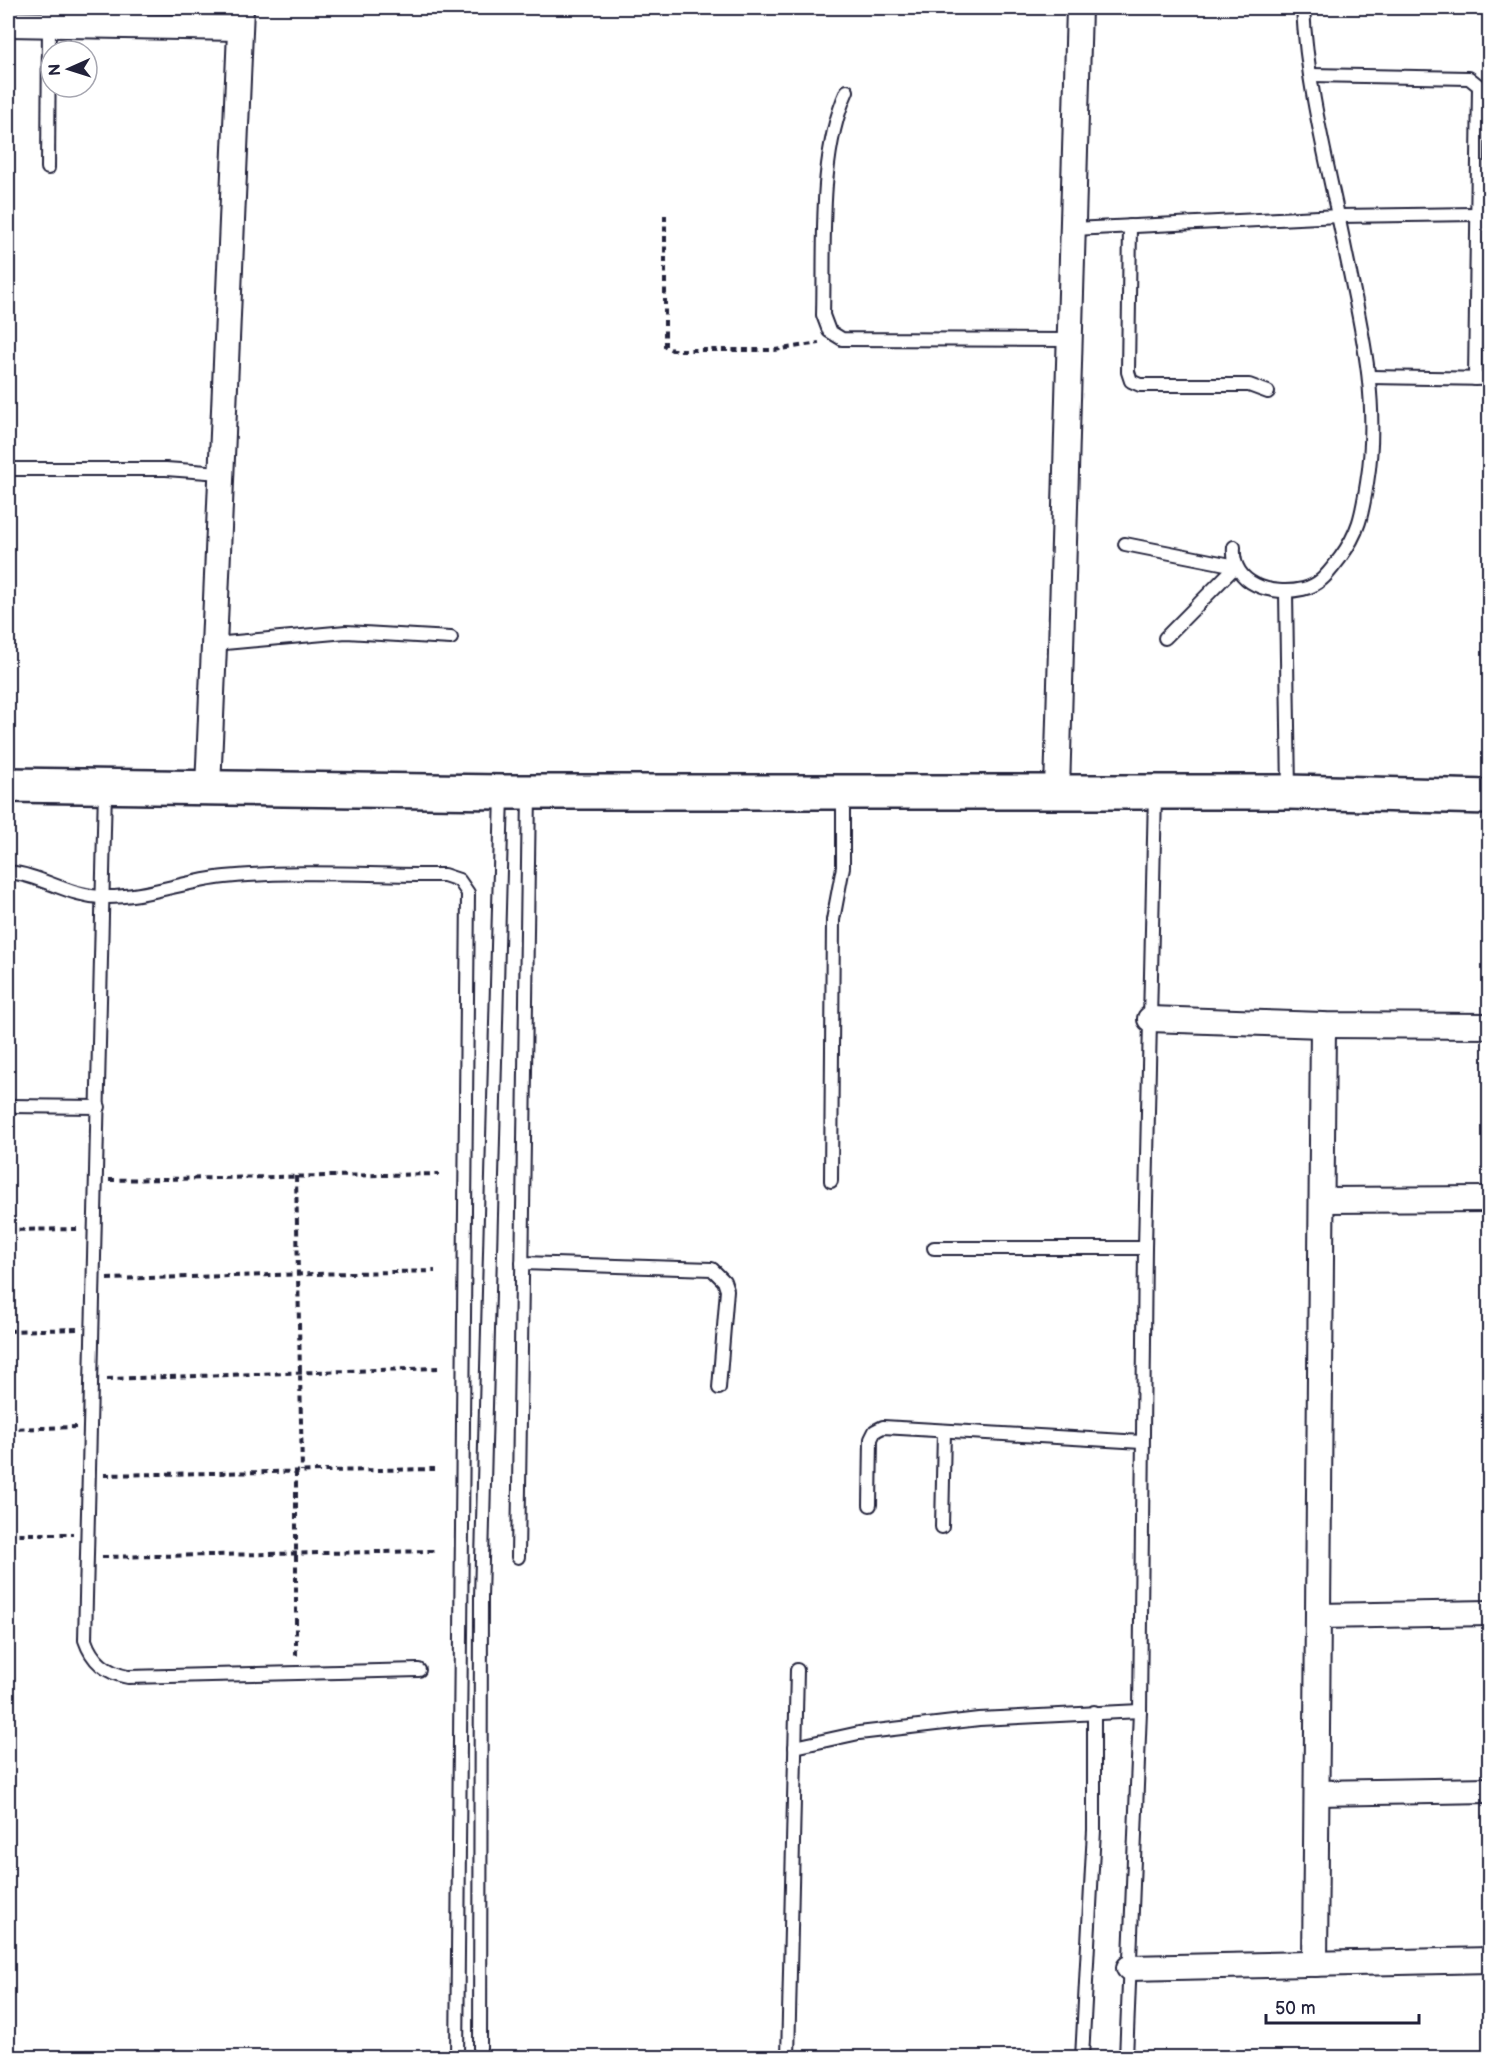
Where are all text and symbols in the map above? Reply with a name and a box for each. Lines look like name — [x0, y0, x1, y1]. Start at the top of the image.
north arrow — [39, 39, 99, 99]
text: N — [46, 63, 65, 76]
scale bar — [1266, 1987, 1419, 2025]
text: 50 m — [1275, 1998, 1316, 2019]

